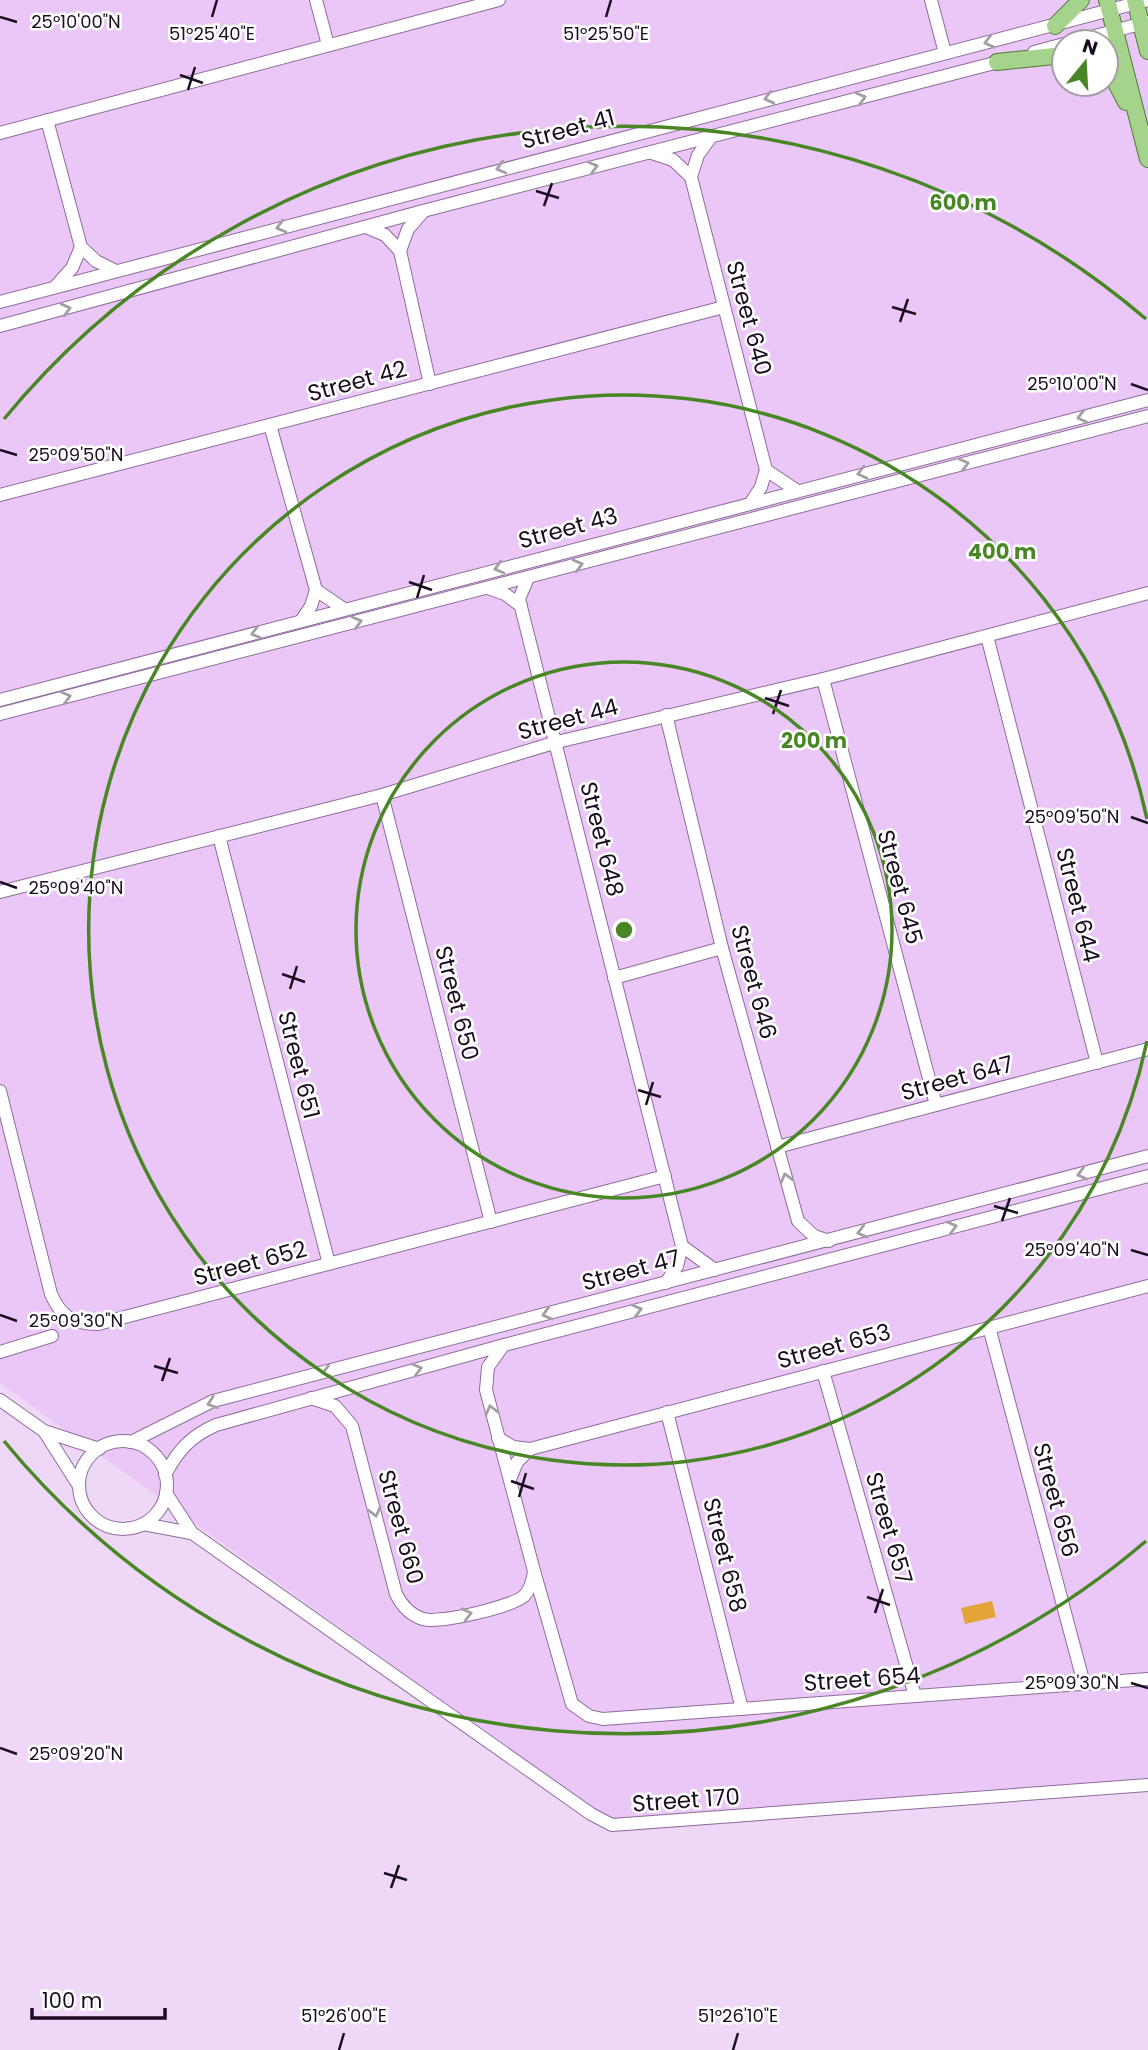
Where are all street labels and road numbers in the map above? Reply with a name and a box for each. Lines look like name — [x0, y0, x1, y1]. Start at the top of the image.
street label: Street 41 — [518, 101, 618, 157]
street label: Street 640 — [718, 257, 780, 379]
street label: Street 42 — [304, 352, 410, 410]
street label: Street 43 — [515, 499, 621, 557]
street label: Street 44 — [514, 690, 622, 748]
street label: Street 648 — [572, 778, 632, 900]
street label: Street 645 — [869, 826, 931, 948]
street label: Street 644 — [1048, 844, 1108, 966]
street label: Street 646 — [723, 921, 785, 1043]
street label: Street 650 — [427, 942, 487, 1064]
street label: Street 651 — [270, 1008, 328, 1122]
street label: Street 647 — [897, 1048, 1017, 1108]
street label: Street 652 — [190, 1233, 310, 1293]
street label: Street 47 — [578, 1242, 684, 1298]
street label: Street 653 — [774, 1316, 894, 1376]
street label: Street 656 — [1025, 1439, 1087, 1561]
street label: Street 660 — [370, 1466, 432, 1588]
street label: Street 657 — [858, 1468, 920, 1588]
street label: Street 658 — [695, 1494, 755, 1616]
street label: Street 654 — [803, 1659, 921, 1699]
street label: Street 170 — [631, 1780, 741, 1820]

